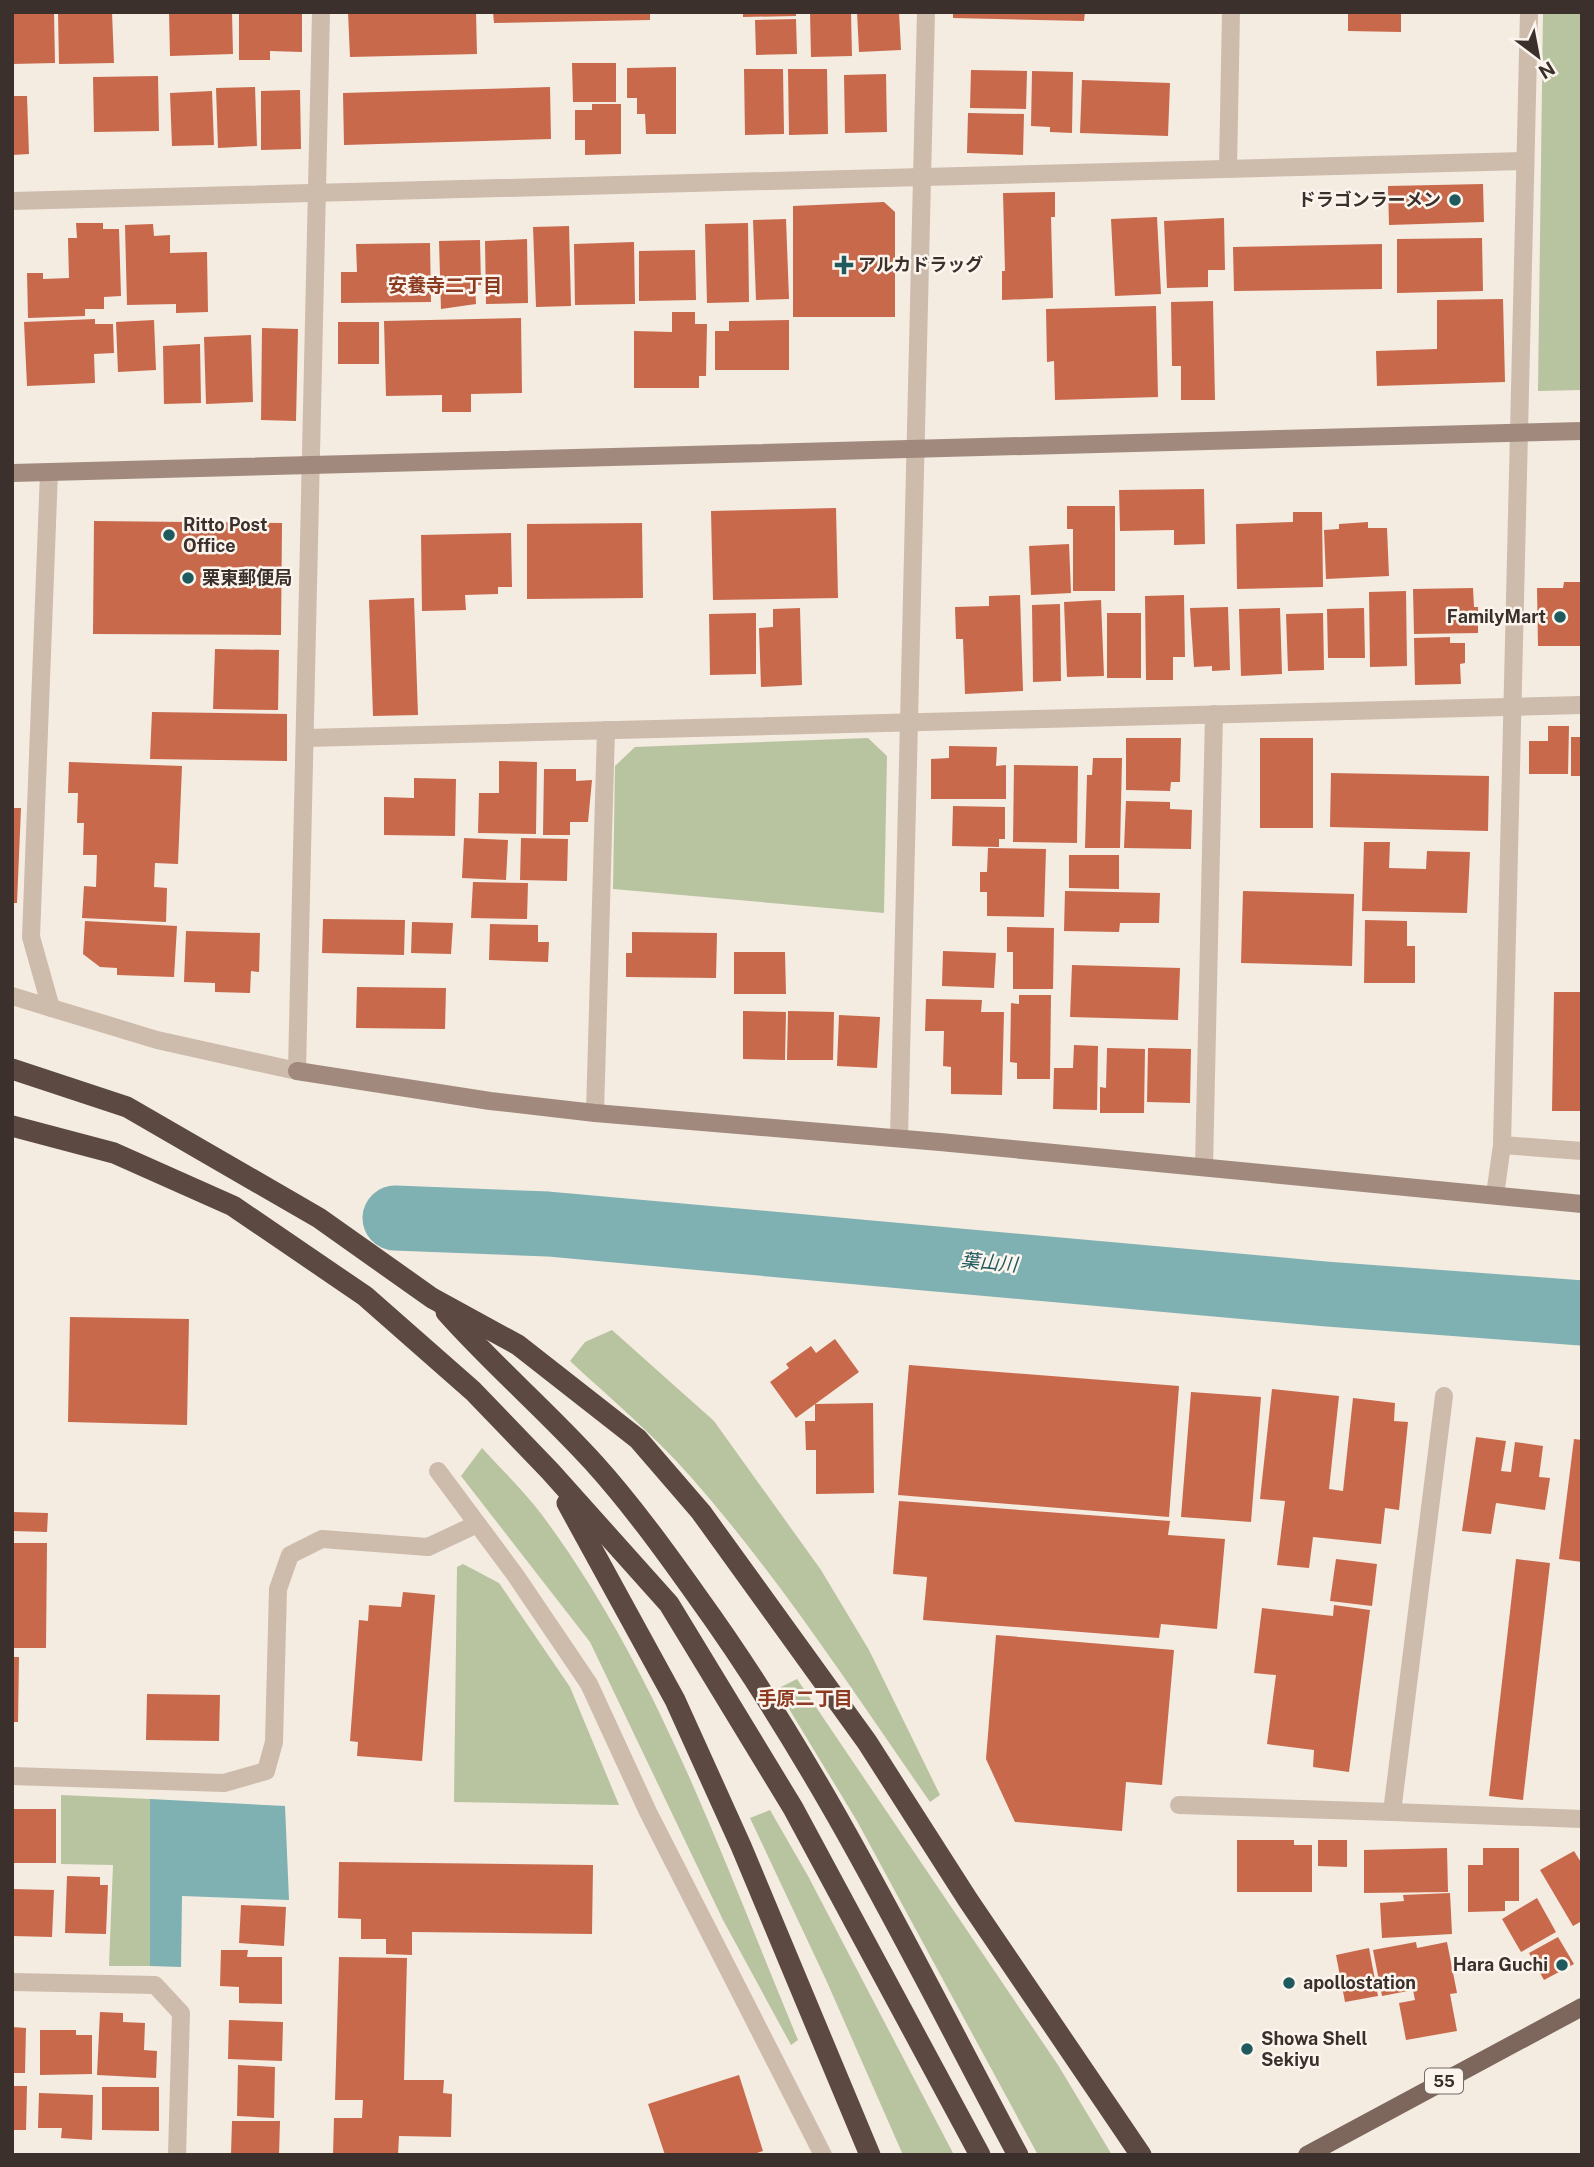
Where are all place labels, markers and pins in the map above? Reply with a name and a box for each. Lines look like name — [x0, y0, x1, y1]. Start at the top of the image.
place label: ドラゴンラーメン — [1298, 189, 1441, 210]
marker: ドラゴンラーメン — [1447, 192, 1463, 208]
place label: アルカドラッグ — [858, 254, 983, 275]
marker: アルカドラッグ — [836, 257, 852, 273]
place label: Ritto Post Office — [183, 514, 267, 556]
marker: Ritto Post Office — [161, 527, 177, 543]
place label: 栗東郵便局 — [202, 567, 292, 588]
marker: 栗東郵便局 — [180, 570, 196, 586]
place label: FamilyMart — [1447, 606, 1546, 627]
marker: FamilyMart — [1552, 609, 1568, 625]
place label: Hara Guchi — [1453, 1954, 1548, 1975]
marker: Hara Guchi — [1554, 1957, 1570, 1973]
place label: apollostation — [1303, 1972, 1416, 1993]
marker: apollostation — [1281, 1975, 1297, 1991]
place label: Showa Shell Sekiyu — [1261, 2028, 1367, 2070]
marker: Showa Shell Sekiyu — [1239, 2041, 1255, 2057]

